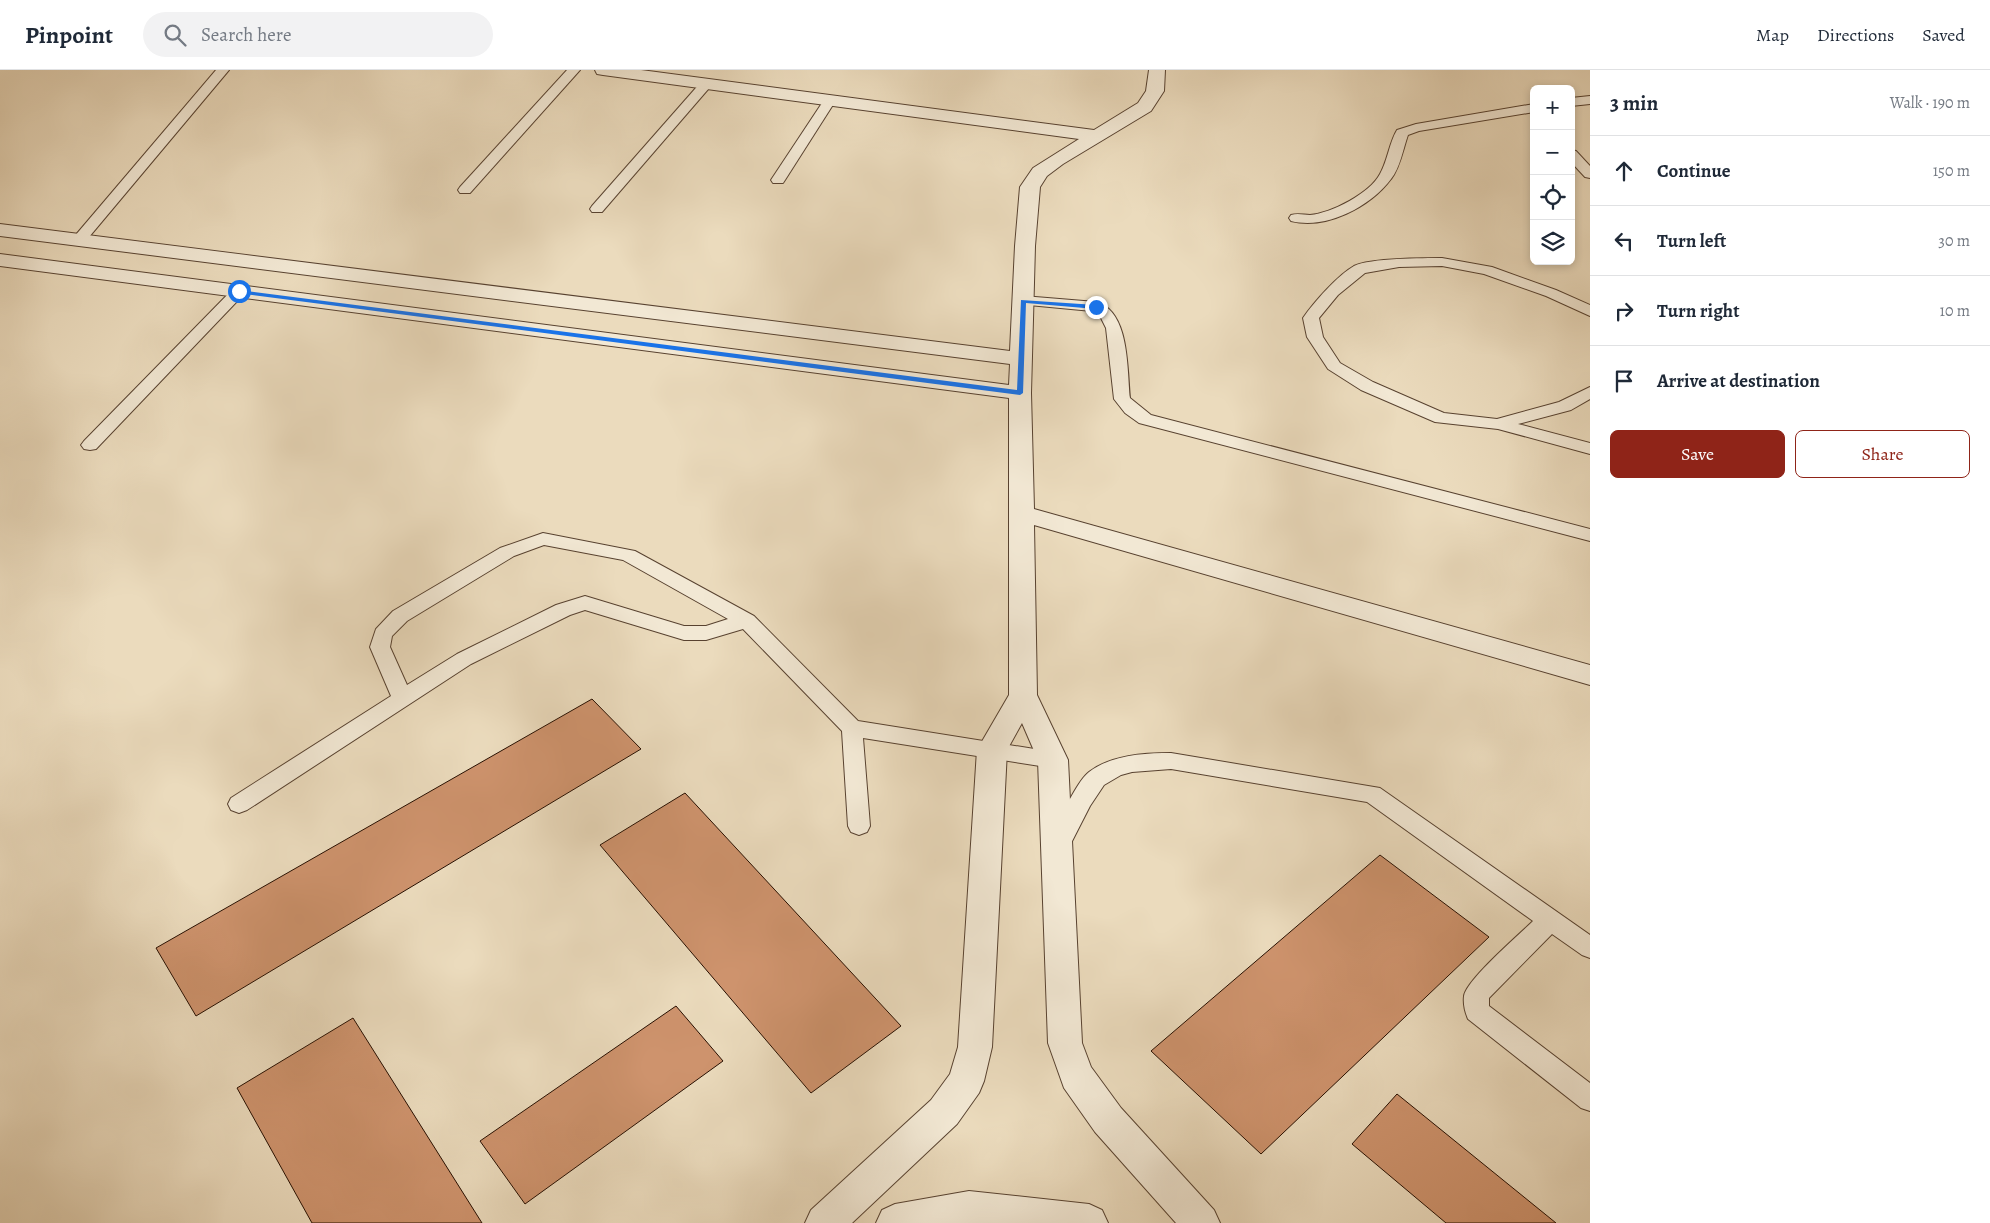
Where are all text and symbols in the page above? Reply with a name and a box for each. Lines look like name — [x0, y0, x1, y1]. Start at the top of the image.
search box — [143, 12, 493, 57]
text: Pinpoint — [25, 19, 113, 51]
icon: search — [161, 21, 189, 49]
text: Search here — [201, 22, 291, 48]
text: Map — [1756, 23, 1789, 47]
text: Directions — [1817, 23, 1894, 47]
text: Saved — [1922, 23, 1965, 47]
map controls — [1530, 85, 1575, 265]
button: + — [1530, 85, 1575, 130]
text: 3 min — [1610, 89, 1658, 117]
text: Walk · 190 m — [1890, 92, 1970, 114]
button: − — [1530, 130, 1575, 175]
icon: ahead — [1610, 157, 1638, 185]
text: Continue — [1657, 158, 1731, 184]
text: 150 m — [1933, 160, 1970, 182]
button: locate — [1530, 175, 1575, 220]
button: layers — [1530, 220, 1575, 265]
icon: left — [1610, 227, 1638, 255]
text: Turn left — [1657, 228, 1726, 254]
text: 30 m — [1938, 230, 1970, 252]
route start — [228, 280, 251, 303]
route end — [1085, 296, 1108, 319]
icon: right — [1610, 297, 1638, 325]
text: Turn right — [1657, 298, 1739, 324]
text: 10 m — [1940, 300, 1970, 322]
icon: arrive — [1610, 367, 1638, 395]
text: Arrive at destination — [1657, 368, 1820, 394]
button: Save — [1610, 430, 1785, 478]
button: Share — [1795, 430, 1970, 478]

